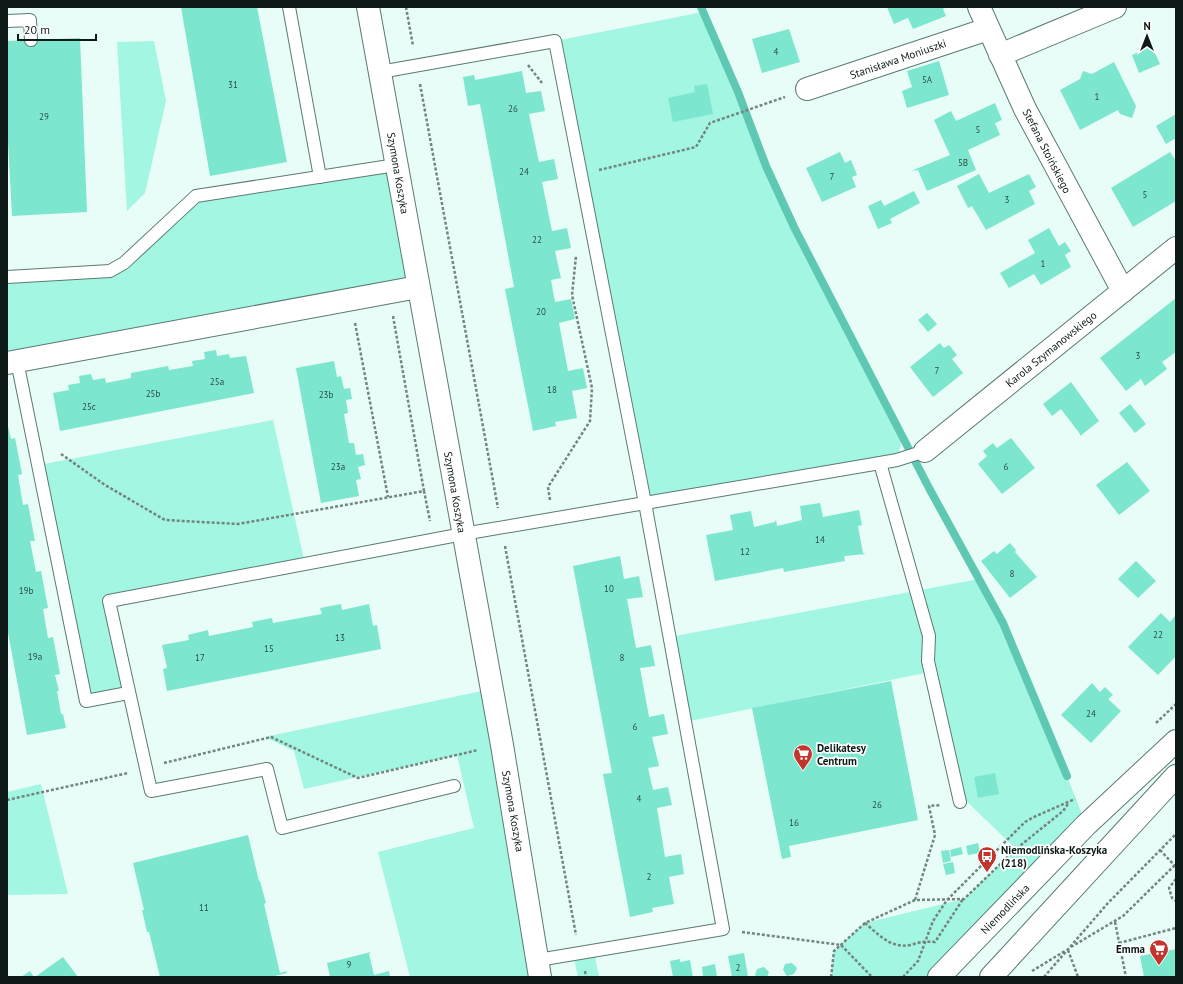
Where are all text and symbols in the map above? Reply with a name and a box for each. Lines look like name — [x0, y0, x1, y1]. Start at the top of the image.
scale bar — [18, 16, 96, 42]
north arrow — [1127, 16, 1167, 56]
text: N — [1143, 19, 1151, 33]
text: 20 m — [24, 22, 50, 37]
street label: Stanisława Moniuszki — [848, 36, 948, 82]
house number: 4 — [774, 46, 779, 57]
house number: 5A — [922, 74, 933, 85]
house number: 31 — [228, 79, 238, 90]
house number: 1 — [1095, 91, 1100, 102]
house number: 26 — [508, 103, 518, 114]
street label: Stefana Stoińskiego — [1020, 106, 1074, 196]
house number: 29 — [39, 111, 49, 122]
house number: 5 — [976, 124, 981, 135]
street label: Szymona Koszyka — [384, 131, 412, 215]
house number: 5B — [958, 157, 968, 168]
house number: 24 — [519, 166, 529, 177]
house number: 7 — [830, 171, 835, 182]
house number: 5 — [1143, 189, 1148, 200]
house number: 3 — [1005, 194, 1010, 205]
house number: 22 — [532, 234, 542, 245]
house number: 1 — [1041, 258, 1046, 269]
house number: 20 — [536, 306, 546, 317]
street label: Karola Szymanowskiego — [1003, 308, 1099, 390]
house number: 3 — [1136, 350, 1141, 361]
house number: 7 — [935, 365, 940, 376]
house number: 25a — [210, 376, 224, 387]
house number: 18 — [547, 384, 557, 395]
house number: 25b — [146, 388, 160, 399]
house number: 23b — [319, 389, 333, 400]
house number: 25c — [82, 401, 96, 412]
street label: Szymona Koszyka — [441, 450, 469, 534]
house number: 23a — [331, 461, 345, 472]
house number: 6 — [1004, 461, 1009, 472]
house number: 14 — [815, 534, 825, 545]
house number: 12 — [740, 546, 750, 557]
house number: 8 — [1010, 568, 1015, 579]
house number: 10 — [604, 583, 614, 594]
house number: 19b — [19, 585, 33, 596]
house number: 22 — [1153, 629, 1163, 640]
house number: 13 — [335, 632, 345, 643]
house number: 15 — [264, 643, 274, 654]
house number: 19a — [28, 651, 42, 662]
house number: 17 — [195, 652, 205, 663]
house number: 8 — [620, 652, 625, 663]
house number: 24 — [1086, 708, 1096, 719]
house number: 6 — [633, 721, 638, 732]
place label: Delikatesy Centrum — [817, 741, 867, 768]
supermarket icon: Delikatesy Centrum — [792, 743, 814, 771]
street label: Szymona Koszyka — [499, 769, 527, 853]
house number: 4 — [637, 793, 642, 804]
house number: 26 — [872, 799, 882, 810]
house number: 16 — [789, 817, 799, 828]
place label: Niemodlińska-Koszyka (218) — [1001, 843, 1107, 870]
bus stop icon: Niemodlińska-Koszyka (218) — [976, 845, 998, 873]
house number: 2 — [647, 871, 652, 882]
street label: Niemodlińska — [978, 881, 1032, 937]
house number: 11 — [199, 902, 209, 913]
supermarket icon: Emma — [1148, 938, 1170, 966]
place label: Emma — [1116, 942, 1145, 956]
house number: 9 — [347, 959, 352, 970]
house number: 2 — [736, 962, 741, 973]

